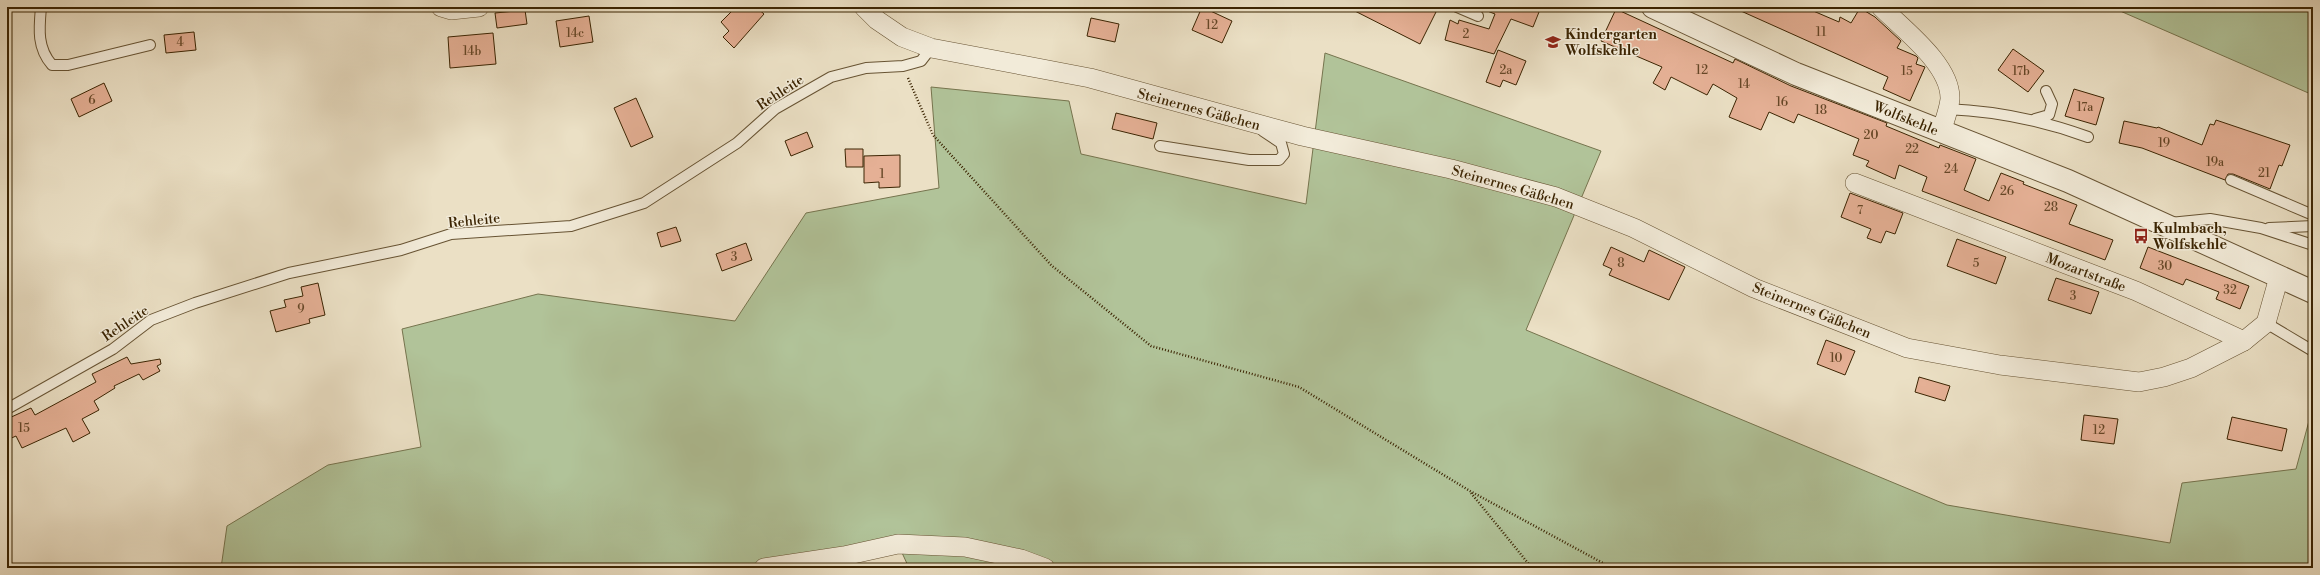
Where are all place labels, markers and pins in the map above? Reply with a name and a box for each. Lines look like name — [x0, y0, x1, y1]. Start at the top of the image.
place label: Kindergarten Wolfskehle — [1564, 26, 1657, 60]
school or university icon: Kindergarten Wolfskehle — [1544, 33, 1562, 51]
place label: Kulmbach, Wolfskehle — [2152, 220, 2227, 254]
bus stop icon: Kulmbach, Wolfskehle — [2132, 227, 2150, 245]

